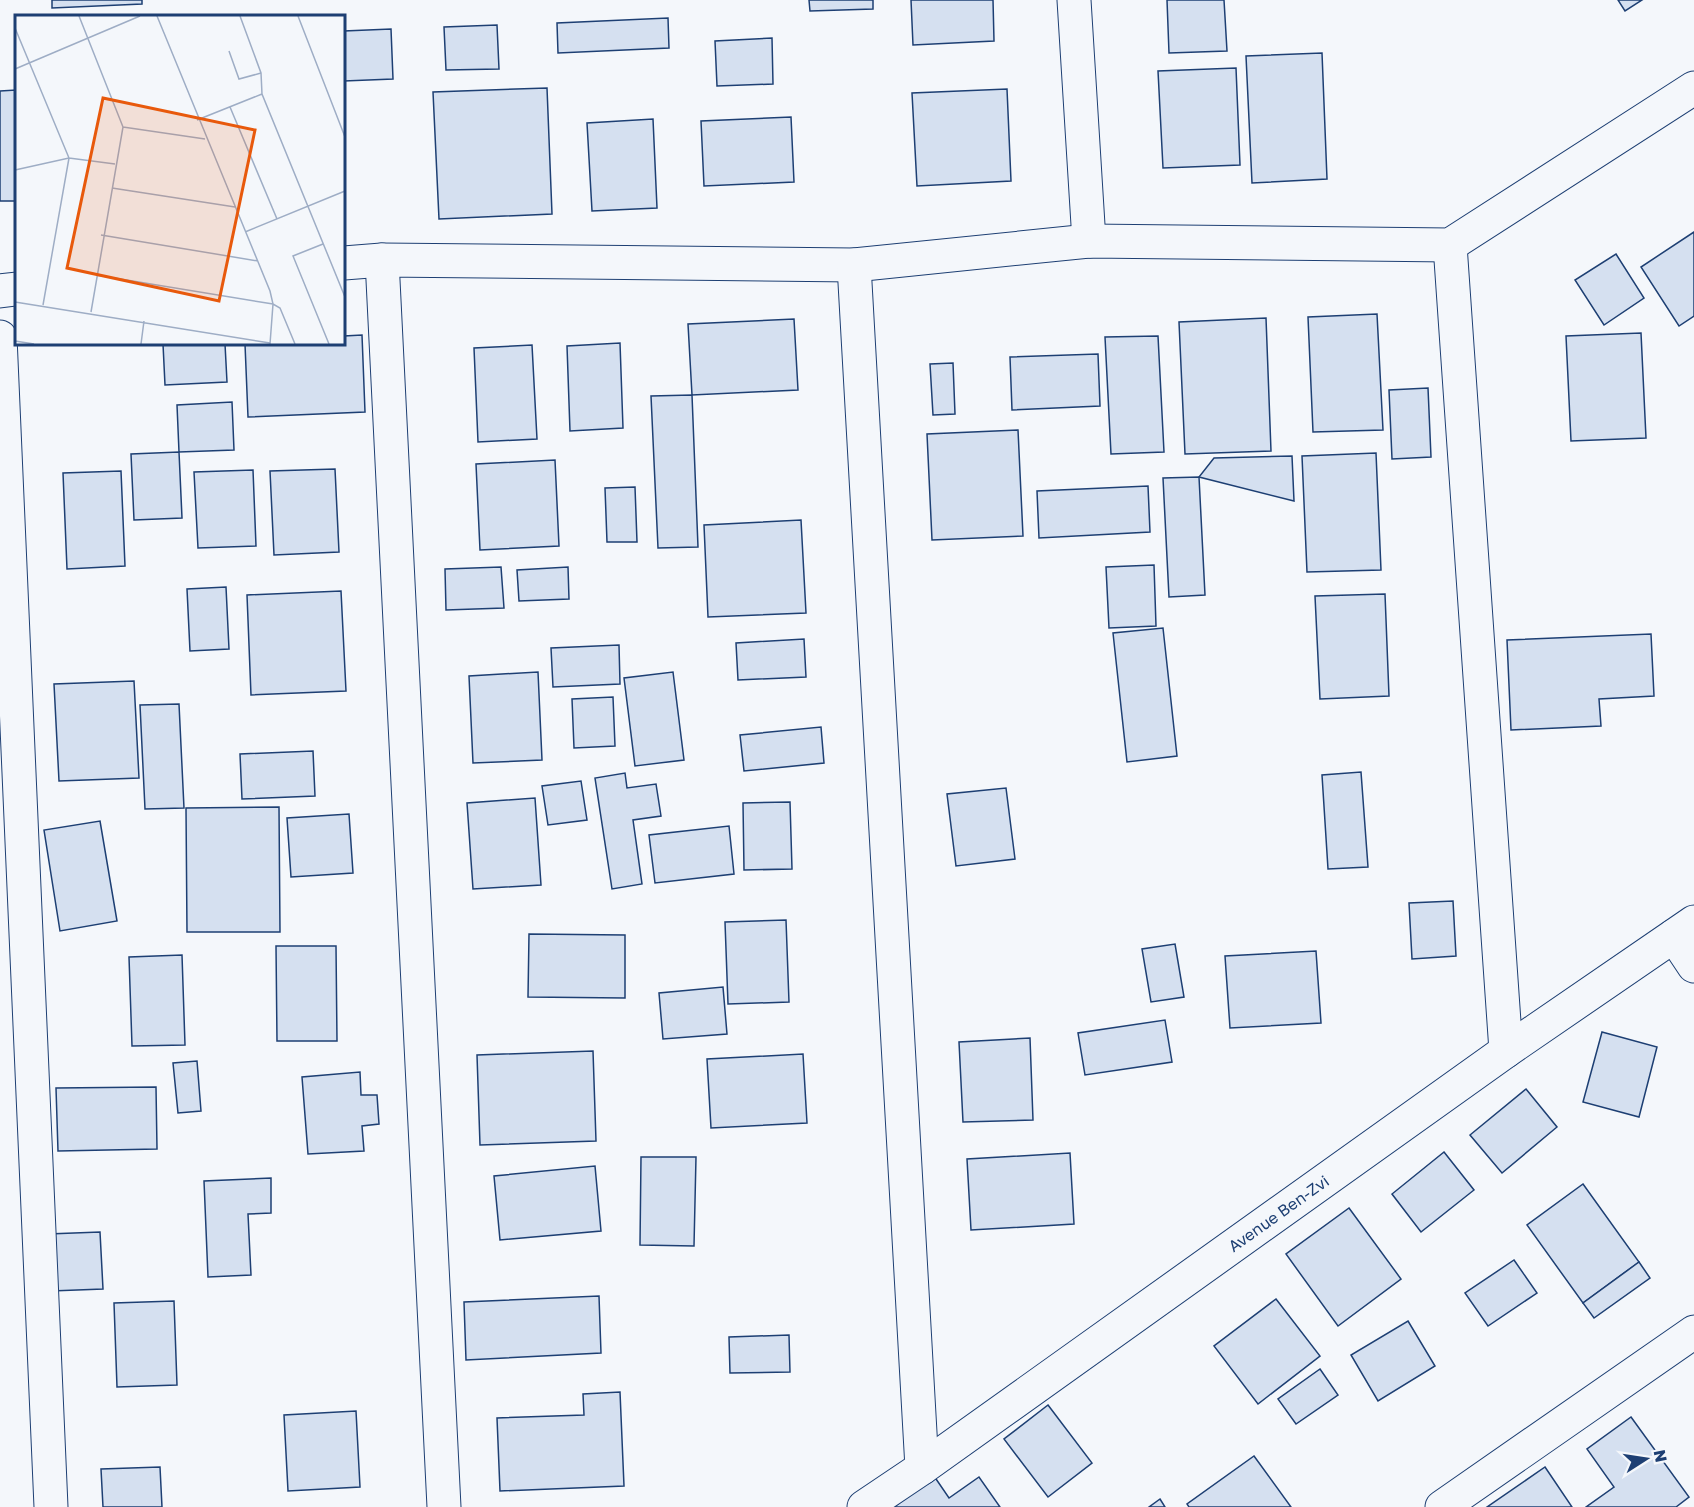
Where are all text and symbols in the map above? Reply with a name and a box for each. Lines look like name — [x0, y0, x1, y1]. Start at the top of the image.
inset map — [15, 15, 345, 345]
street label: Avenue Ben-Zvi — [1224, 1171, 1333, 1256]
north arrow — [1616, 1429, 1676, 1489]
text: N — [1650, 1448, 1672, 1464]

